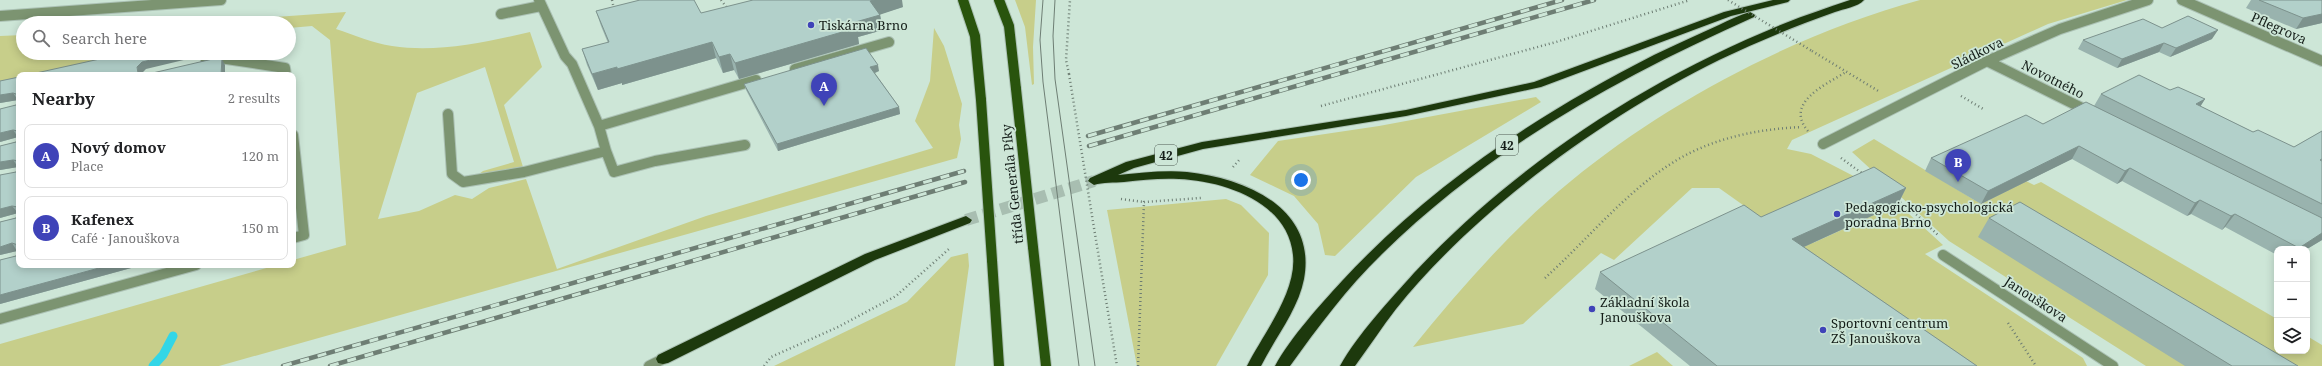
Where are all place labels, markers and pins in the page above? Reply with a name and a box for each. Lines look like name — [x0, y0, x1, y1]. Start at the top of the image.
place label: Tiskárna Brno — [819, 16, 908, 34]
marker: Tiskárna Brno — [806, 20, 816, 30]
pin: A — [811, 73, 837, 106]
pin: B — [1945, 149, 1971, 182]
place label: Pedagogicko-psychologická poradna Brno — [1845, 198, 2013, 231]
marker: Pedagogicko-psychologická poradna Brno — [1832, 209, 1842, 219]
place label: Základní škola Janouškova — [1599, 293, 1690, 326]
marker: Základní škola Janouškova — [1587, 304, 1597, 314]
place label: Sportovní centrum ZŠ Janouškova — [1831, 314, 1948, 347]
marker: Sportovní centrum ZŠ Janouškova — [1818, 325, 1828, 335]

